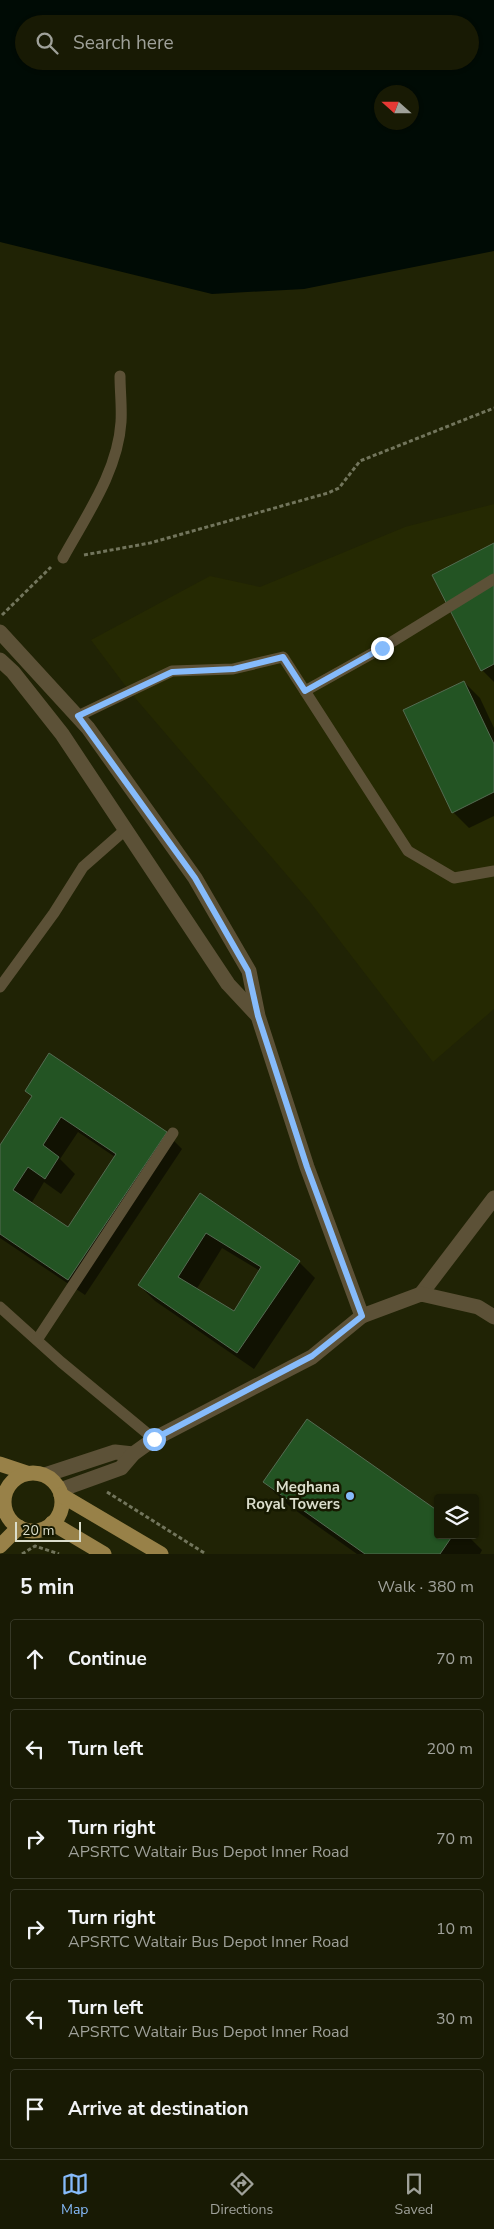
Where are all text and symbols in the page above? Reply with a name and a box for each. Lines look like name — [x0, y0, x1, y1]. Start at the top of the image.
search box — [15, 15, 479, 70]
icon: search — [33, 29, 61, 57]
text: Search here — [73, 30, 174, 56]
north arrow — [374, 85, 419, 130]
route end — [371, 637, 394, 660]
route start — [143, 1428, 166, 1451]
place label: Meghana Royal Towers — [246, 1477, 340, 1514]
marker: Meghana Royal Towers — [344, 1490, 356, 1502]
map controls — [434, 1494, 479, 1539]
button: layers — [434, 1494, 479, 1539]
scale bar — [15, 1519, 81, 1542]
text: 20 m — [22, 1521, 54, 1540]
text: 5 min — [20, 1573, 74, 1601]
text: Walk · 380 m — [378, 1576, 474, 1598]
icon: ahead — [21, 1645, 49, 1673]
text: Continue — [68, 1646, 147, 1672]
text: 70 m — [436, 1648, 473, 1670]
icon: left — [21, 1735, 49, 1763]
text: Turn left — [68, 1736, 143, 1762]
text: 200 m — [426, 1738, 473, 1760]
text: Turn right — [68, 1815, 155, 1841]
icon: right — [21, 1825, 49, 1853]
text: 70 m — [436, 1828, 473, 1850]
text: APSRTC Waltair Bus Depot Inner Road — [68, 1841, 349, 1863]
text: Turn right — [68, 1905, 155, 1931]
icon: right — [21, 1915, 49, 1943]
text: 10 m — [436, 1918, 473, 1940]
text: APSRTC Waltair Bus Depot Inner Road — [68, 1931, 349, 1953]
text: Turn left — [68, 1995, 143, 2021]
icon: left — [21, 2005, 49, 2033]
text: 30 m — [436, 2008, 473, 2030]
text: APSRTC Waltair Bus Depot Inner Road — [68, 2021, 349, 2043]
icon: arrive — [21, 2095, 49, 2123]
text: Arrive at destination — [68, 2096, 249, 2122]
tab: Map — [61, 2170, 89, 2219]
tab: Directions — [210, 2170, 273, 2219]
tab: Saved — [395, 2170, 433, 2219]

